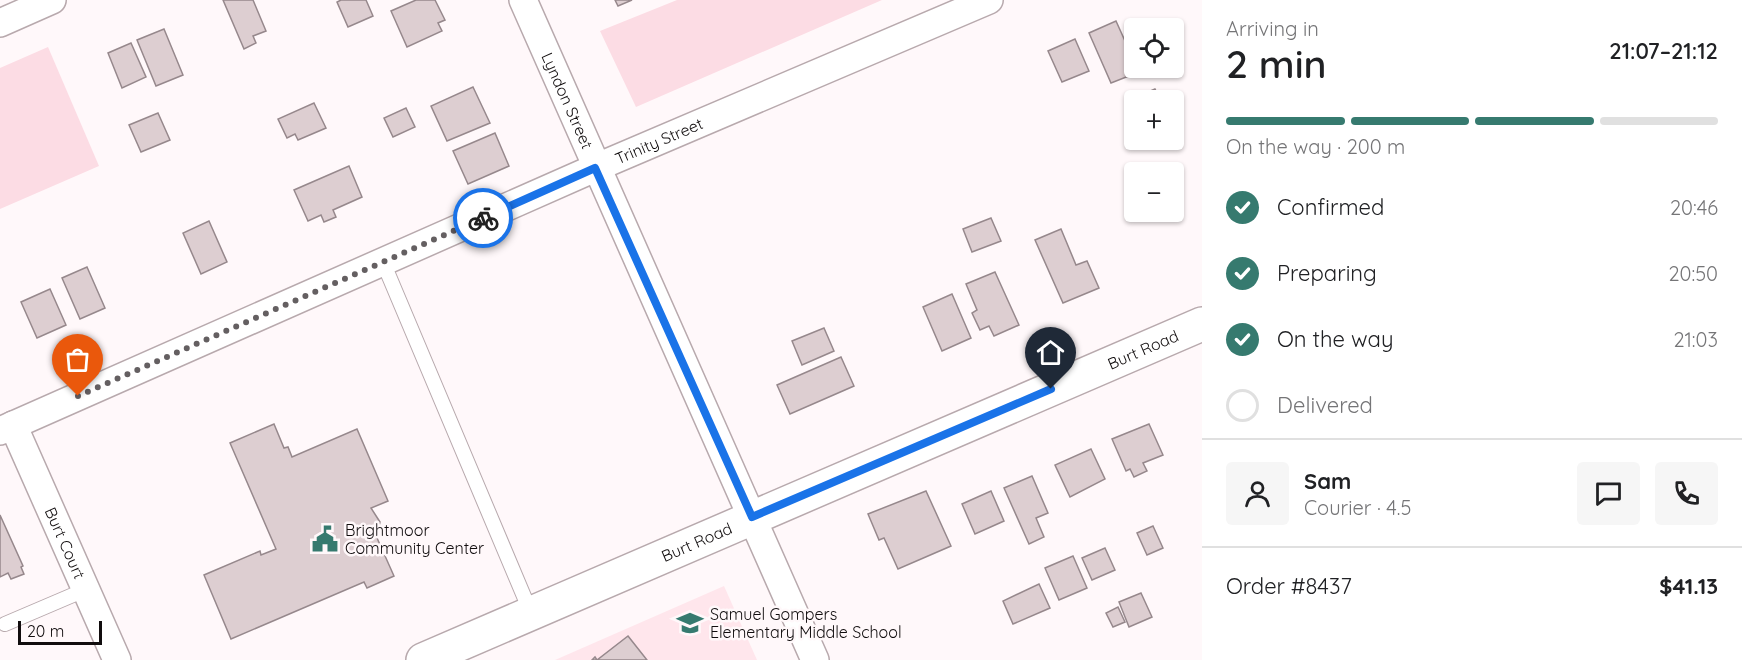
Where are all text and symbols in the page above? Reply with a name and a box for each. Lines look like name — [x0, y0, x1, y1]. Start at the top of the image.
text: Arriving in — [1226, 16, 1319, 41]
map controls — [1124, 18, 1184, 222]
button: locate — [1124, 18, 1184, 78]
text: 21:07–21:12 — [1609, 37, 1718, 65]
text: 2 min — [1226, 39, 1327, 88]
street label: Lyndon Street — [537, 49, 598, 152]
button: + — [1124, 90, 1184, 150]
street label: Trinity Street — [612, 113, 706, 168]
text: On the way · 200 m — [1226, 134, 1405, 159]
button: − — [1124, 162, 1184, 222]
courier — [453, 188, 513, 248]
icon: check — [1226, 191, 1259, 224]
text: Confirmed — [1277, 193, 1384, 221]
text: 20:46 — [1670, 195, 1718, 220]
icon: bike — [467, 202, 500, 235]
icon: check — [1226, 257, 1259, 290]
text: Preparing — [1277, 259, 1377, 287]
text: 20:50 — [1668, 261, 1718, 286]
icon: check — [1226, 323, 1259, 356]
street label: Burt Road — [1104, 325, 1181, 374]
text: On the way — [1277, 325, 1393, 353]
pin — [1025, 327, 1076, 389]
text: 21:03 — [1673, 327, 1718, 352]
pin — [52, 334, 103, 396]
icon: home — [1034, 336, 1067, 369]
icon: bag — [61, 343, 94, 376]
text: Delivered — [1277, 391, 1373, 419]
button: person — [1226, 462, 1289, 525]
button: chat — [1577, 462, 1640, 525]
button: phone — [1655, 462, 1718, 525]
text: Sam — [1304, 467, 1351, 495]
text: Courier · 4.5 — [1304, 495, 1411, 520]
street label: Burt Court — [41, 504, 90, 582]
street label: Burt Road — [658, 518, 735, 566]
place label: Brightmoor Community Center — [345, 520, 484, 558]
public building icon: Brightmoor Community Center — [310, 524, 340, 554]
text: Order #8437 — [1226, 572, 1352, 600]
text: $41.13 — [1659, 572, 1718, 600]
place label: Samuel Gompers Elementary Middle School — [710, 604, 902, 642]
school or university icon: Samuel Gompers Elementary Middle School — [675, 608, 705, 638]
scale bar — [18, 618, 102, 646]
text: 20 m — [27, 621, 64, 641]

